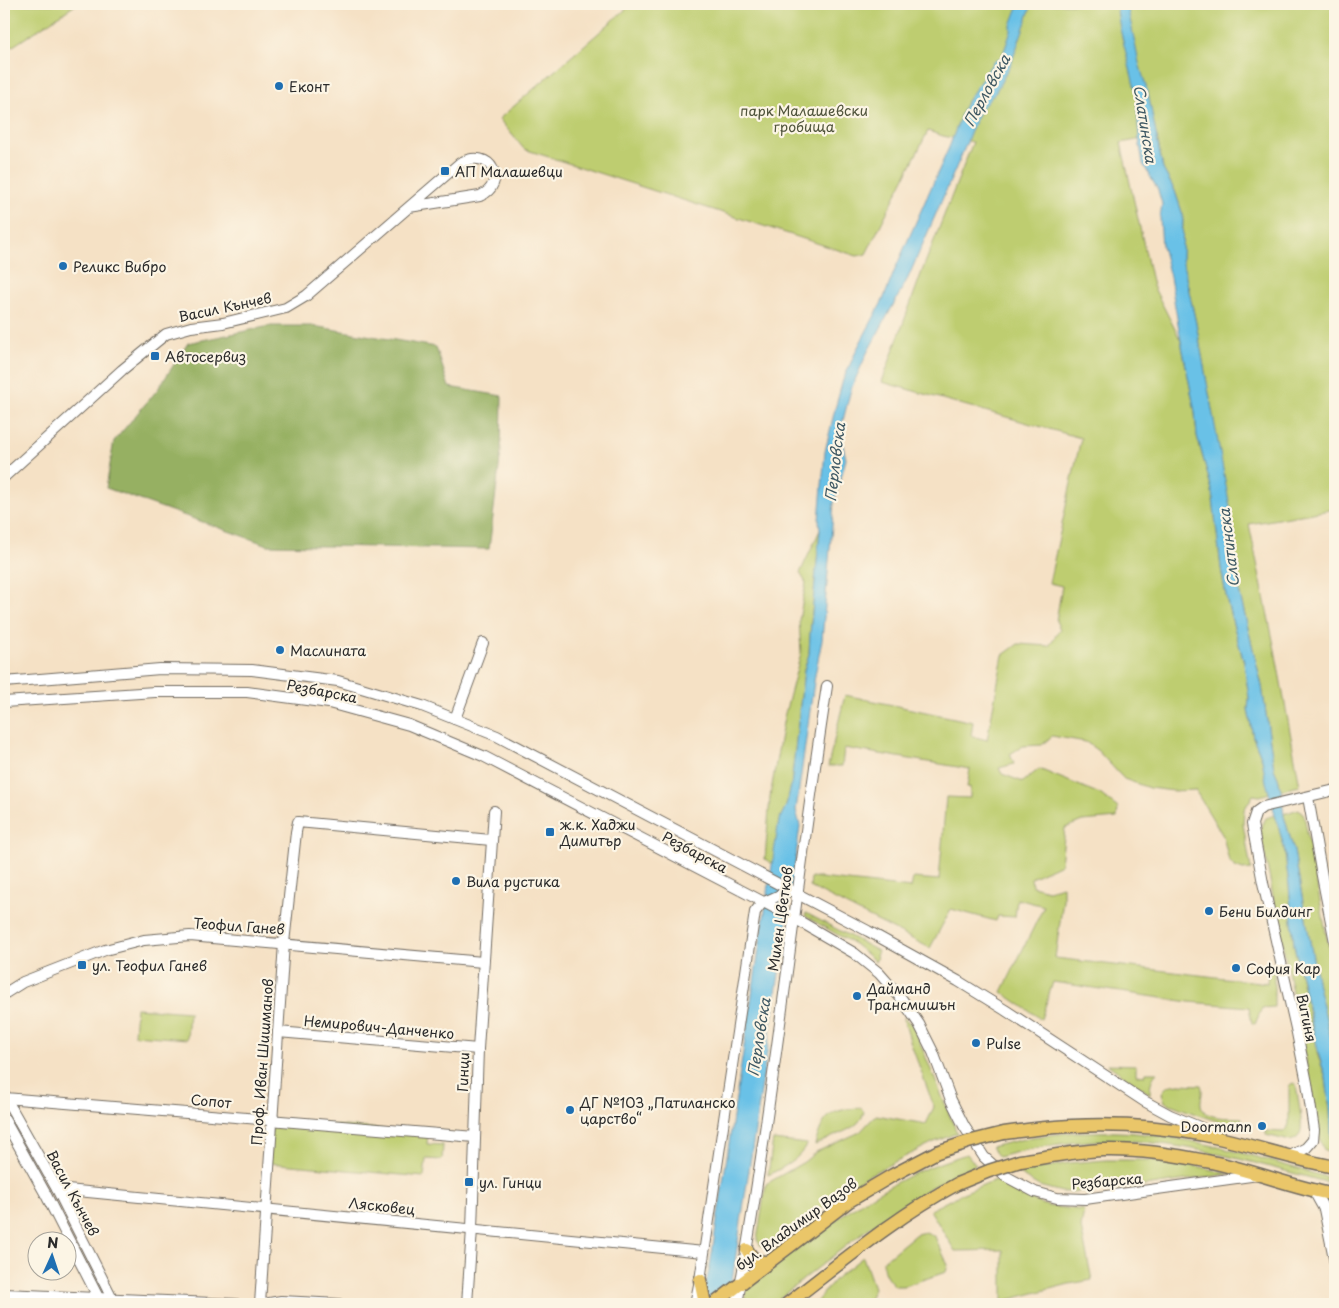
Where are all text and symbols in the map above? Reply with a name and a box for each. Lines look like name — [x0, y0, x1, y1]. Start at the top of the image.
water label: Перловска — [957, 49, 1016, 130]
place label: Еконт — [289, 76, 330, 97]
marker: Еконт — [273, 80, 285, 92]
water label: Слатинска — [1128, 83, 1164, 165]
park label: парк Малашевски гробища — [740, 100, 868, 137]
place label: АП Малашевци — [455, 161, 563, 182]
marker: АП Малашевци — [439, 165, 451, 177]
place label: Реликс Вибро — [73, 256, 166, 277]
marker: Реликс Вибро — [57, 260, 69, 272]
street label: Васил Кънчев — [176, 287, 274, 327]
place label: Автосервиз — [165, 346, 246, 367]
marker: Автосервиз — [149, 350, 161, 362]
water label: Перловска — [818, 421, 850, 503]
water label: Слатинска — [1212, 507, 1244, 589]
place label: Маслината — [290, 640, 366, 661]
marker: Маслината — [274, 644, 286, 656]
street label: Резбарска — [285, 674, 359, 708]
place label: ж.к. Хаджи Димитър — [559, 814, 636, 851]
marker: ж.к. Хаджи Димитър — [544, 826, 556, 838]
street label: Резбарска — [659, 826, 732, 878]
street label: Милен Цветков — [762, 865, 798, 973]
place label: Вила рустика — [466, 871, 560, 892]
marker: Вила рустика — [450, 875, 462, 887]
place label: Бени Билдинг — [1219, 901, 1313, 922]
marker: Бени Билдинг — [1203, 905, 1215, 917]
street label: Теофил Ганев — [193, 912, 285, 940]
place label: ул. Теофил Ганев — [92, 955, 207, 976]
place label: София Кар — [1246, 958, 1321, 979]
marker: ул. Теофил Ганев — [76, 959, 88, 971]
marker: София Кар — [1230, 962, 1242, 974]
street label: Проф. Иван Шишманов — [246, 978, 278, 1146]
place label: Дайманд Трансмишън — [866, 978, 956, 1015]
marker: Дайманд Трансмишън — [851, 990, 863, 1002]
street label: Витиня — [1292, 992, 1322, 1044]
water label: Перловска — [740, 995, 776, 1078]
street label: Немирович-Данченко — [303, 1010, 455, 1044]
place label: Pulse — [986, 1033, 1022, 1054]
marker: Pulse — [970, 1037, 982, 1049]
street label: Гинци — [452, 1052, 474, 1092]
street label: Сопот — [190, 1089, 233, 1113]
place label: ДГ №103 „Патиланско царство“ — [579, 1092, 736, 1129]
marker: ДГ №103 „Патиланско царство“ — [564, 1104, 576, 1116]
place label: Doormann — [1181, 1116, 1252, 1137]
marker: Doormann — [1256, 1120, 1268, 1132]
street label: Васил Кънчев — [41, 1146, 105, 1240]
street label: Резбарска — [1071, 1167, 1144, 1195]
place label: ул. Гинци — [479, 1172, 542, 1193]
street label: бул. Владимир Вазов — [731, 1173, 861, 1275]
marker: ул. Гинци — [463, 1176, 475, 1188]
street label: Лясковец — [348, 1192, 416, 1220]
north arrow — [28, 1230, 78, 1280]
text: N — [47, 1232, 59, 1253]

